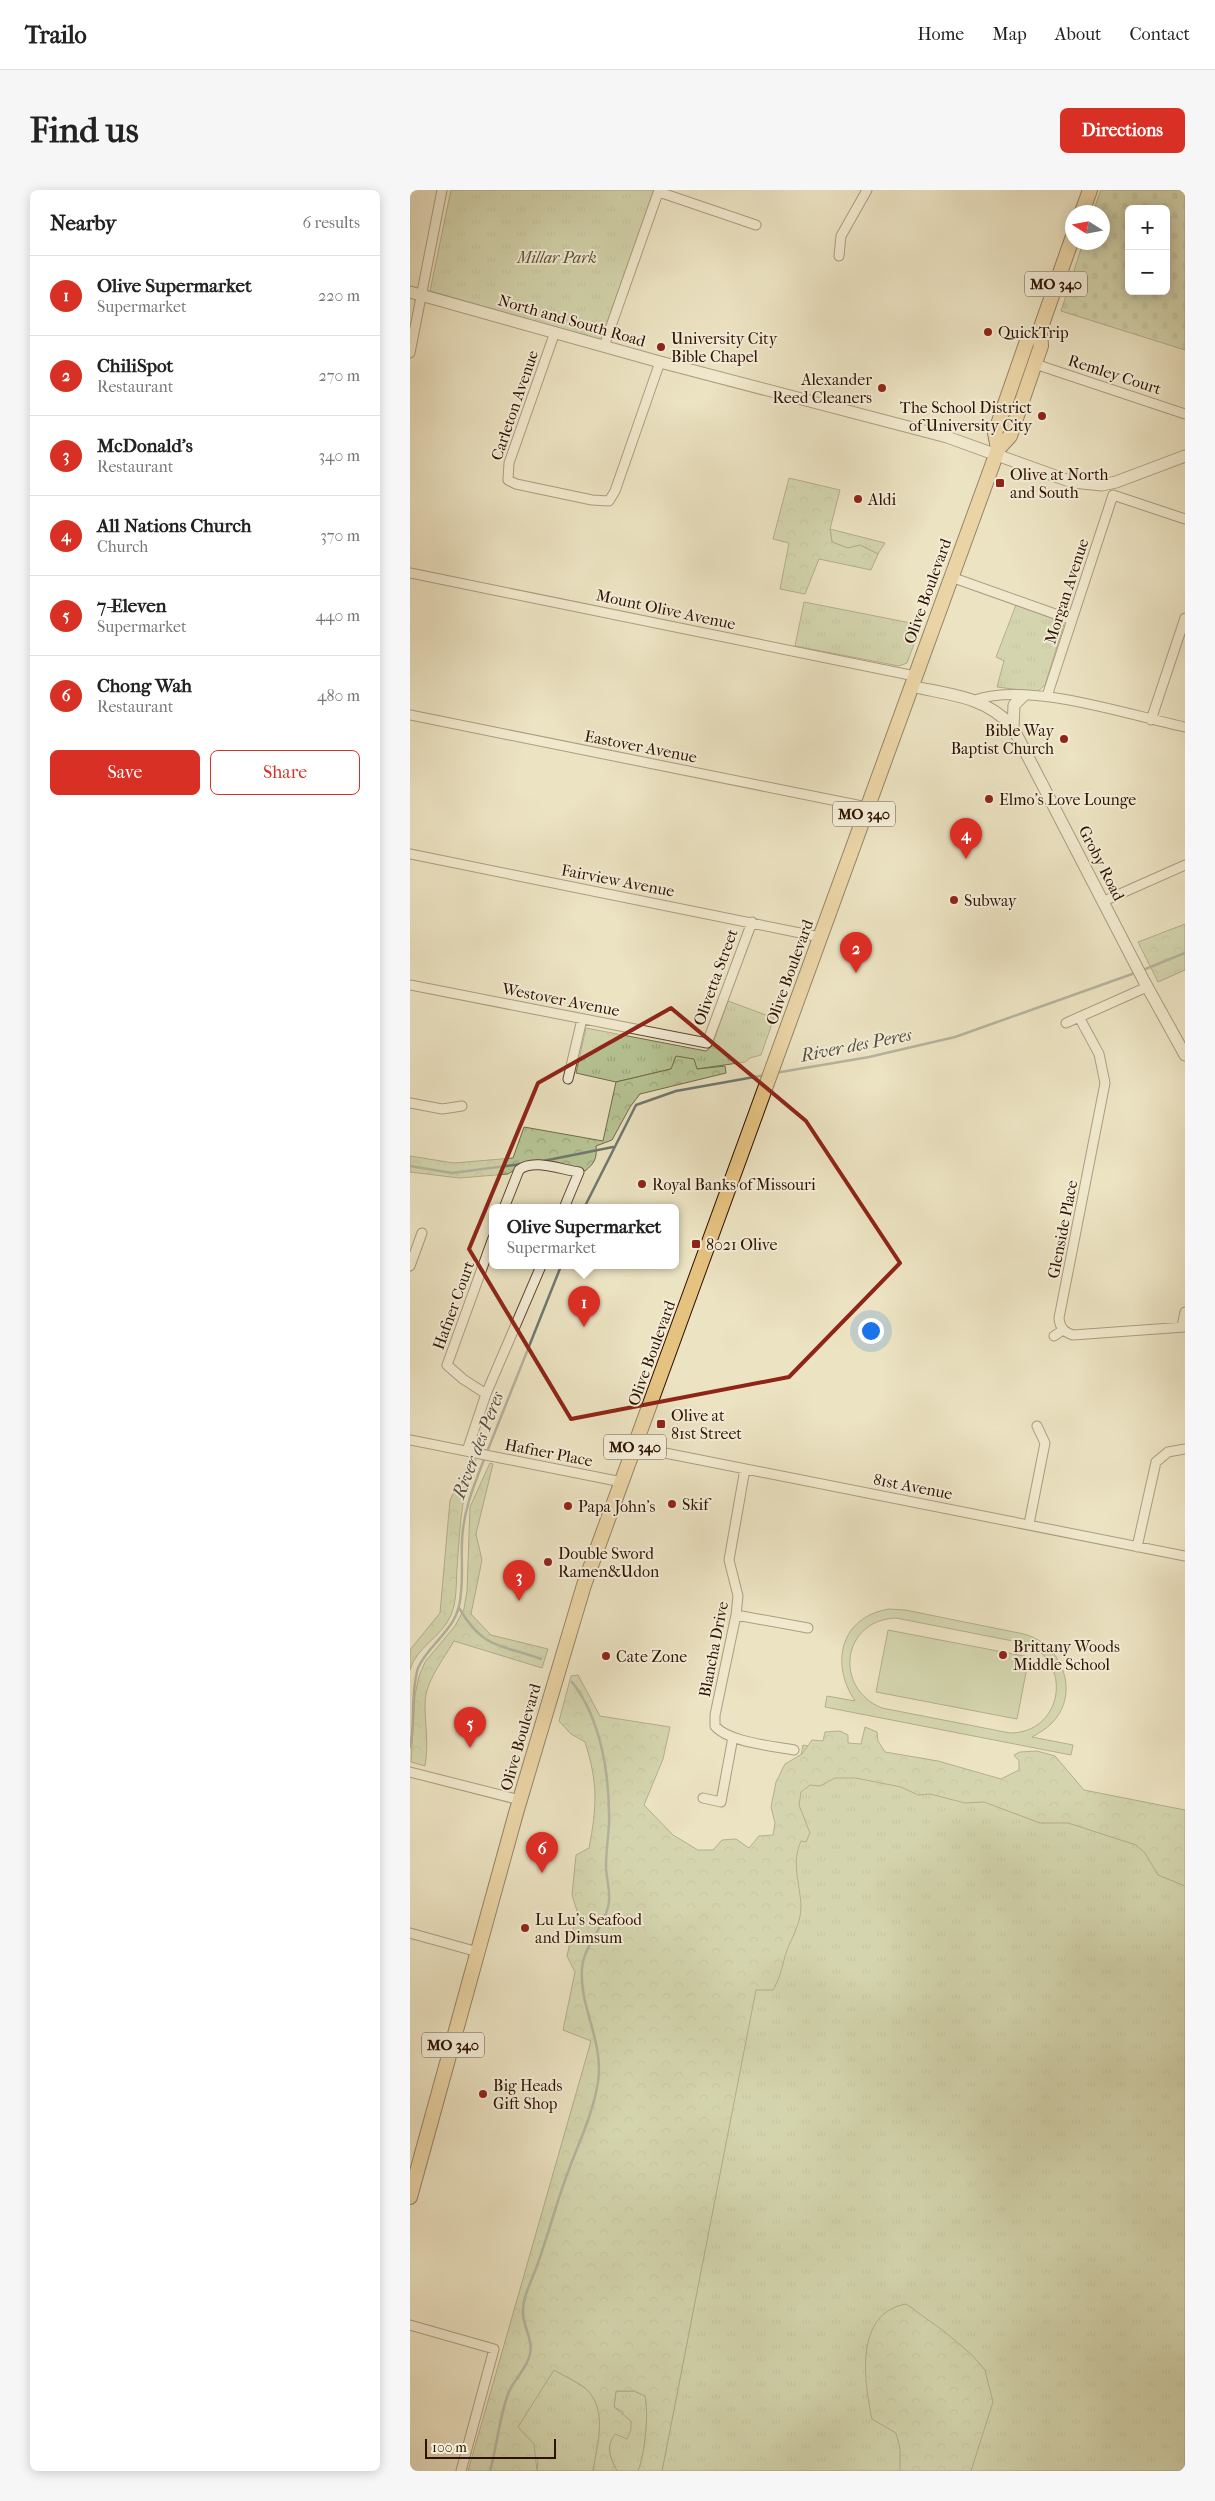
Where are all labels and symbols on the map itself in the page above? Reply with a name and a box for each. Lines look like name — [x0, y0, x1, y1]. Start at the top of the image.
north arrow — [1065, 205, 1110, 250]
park label: Millar Park — [516, 248, 597, 267]
road number: MO 340 — [1025, 272, 1087, 296]
street label: North and South Road — [496, 290, 648, 351]
place label: QuickTrip — [998, 323, 1069, 342]
marker: QuickTrip — [982, 326, 994, 338]
place label: University City Bible Chapel — [671, 329, 778, 366]
marker: University City Bible Chapel — [655, 341, 667, 353]
street label: Carleton Avenue — [487, 348, 542, 463]
street label: Remley Court — [1066, 350, 1164, 399]
place label: Alexander Reed Cleaners — [772, 370, 872, 407]
marker: Alexander Reed Cleaners — [876, 382, 888, 394]
place label: The School District of University City — [900, 398, 1032, 435]
marker: The School District of University City — [1036, 410, 1048, 422]
place label: Olive at North and South — [1010, 465, 1109, 502]
marker: Olive at North and South — [994, 477, 1006, 489]
place label: Aldi — [867, 490, 896, 509]
marker: Aldi — [852, 493, 864, 505]
street label: Olive Boulevard — [900, 536, 955, 646]
street label: Morgan Avenue — [1041, 536, 1092, 646]
street label: Mount Olive Avenue — [594, 585, 737, 634]
place label: Bible Way Baptist Church — [951, 721, 1054, 758]
street label: Eastover Avenue — [583, 726, 699, 767]
marker: Bible Way Baptist Church — [1058, 733, 1070, 745]
place label: Elmo's Love Lounge — [999, 790, 1136, 809]
marker: Elmo's Love Lounge — [983, 793, 995, 805]
road number: MO 340 — [833, 802, 895, 826]
pin: 4 — [950, 818, 982, 859]
street label: Groby Road — [1075, 823, 1129, 904]
street label: Fairview Avenue — [560, 860, 676, 901]
place label: Subway — [964, 891, 1017, 910]
marker: Subway — [948, 894, 960, 906]
street label: Olive Boulevard — [762, 917, 817, 1027]
street label: Olivetta Street — [689, 926, 742, 1028]
pin: 2 — [840, 932, 872, 973]
street label: Westover Avenue — [499, 979, 621, 1020]
water label: River des Peres — [798, 1024, 914, 1067]
place label: Royal Banks of Missouri — [652, 1175, 816, 1194]
marker: Royal Banks of Missouri — [636, 1178, 648, 1190]
street label: Glenside Place — [1044, 1178, 1081, 1280]
place label: 8021 Olive — [706, 1235, 777, 1254]
marker: 8021 Olive — [690, 1238, 702, 1250]
street label: Hafner Court — [429, 1258, 478, 1352]
pin: 1 — [568, 1286, 600, 1327]
street label: Olive Boulevard — [624, 1298, 679, 1408]
your location — [858, 1318, 884, 1344]
water label: River des Peres — [448, 1388, 509, 1502]
place label: Olive at 81st Street — [671, 1406, 742, 1443]
marker: Olive at 81st Street — [655, 1418, 667, 1430]
road number: MO 340 — [604, 1434, 666, 1460]
street label: Hafner Place — [503, 1435, 595, 1470]
street label: 81st Avenue — [872, 1469, 954, 1504]
place label: Skif — [682, 1495, 712, 1514]
place label: Papa John's — [578, 1497, 656, 1516]
marker: Skif — [666, 1498, 678, 1510]
marker: Papa John's — [562, 1500, 574, 1512]
place label: Double Sword Ramen&Udon — [558, 1544, 660, 1581]
marker: Double Sword Ramen&Udon — [542, 1556, 554, 1568]
pin: 3 — [503, 1560, 535, 1601]
street label: Blancha Drive — [695, 1599, 732, 1699]
place label: Brittany Woods Middle School — [1013, 1637, 1120, 1674]
place label: Cate Zone — [616, 1647, 687, 1666]
marker: Brittany Woods Middle School — [997, 1649, 1009, 1661]
marker: Cate Zone — [600, 1650, 612, 1662]
street label: Olive Boulevard — [496, 1681, 545, 1793]
pin: 5 — [454, 1707, 486, 1748]
pin: 6 — [526, 1832, 558, 1873]
place label: Lu Lu's Seafood and Dimsum — [535, 1910, 642, 1947]
marker: Lu Lu's Seafood and Dimsum — [519, 1922, 531, 1934]
road number: MO 340 — [422, 2032, 484, 2058]
place label: Big Heads Gift Shop — [493, 2076, 563, 2113]
marker: Big Heads Gift Shop — [477, 2088, 489, 2100]
scale bar — [425, 2436, 556, 2459]

